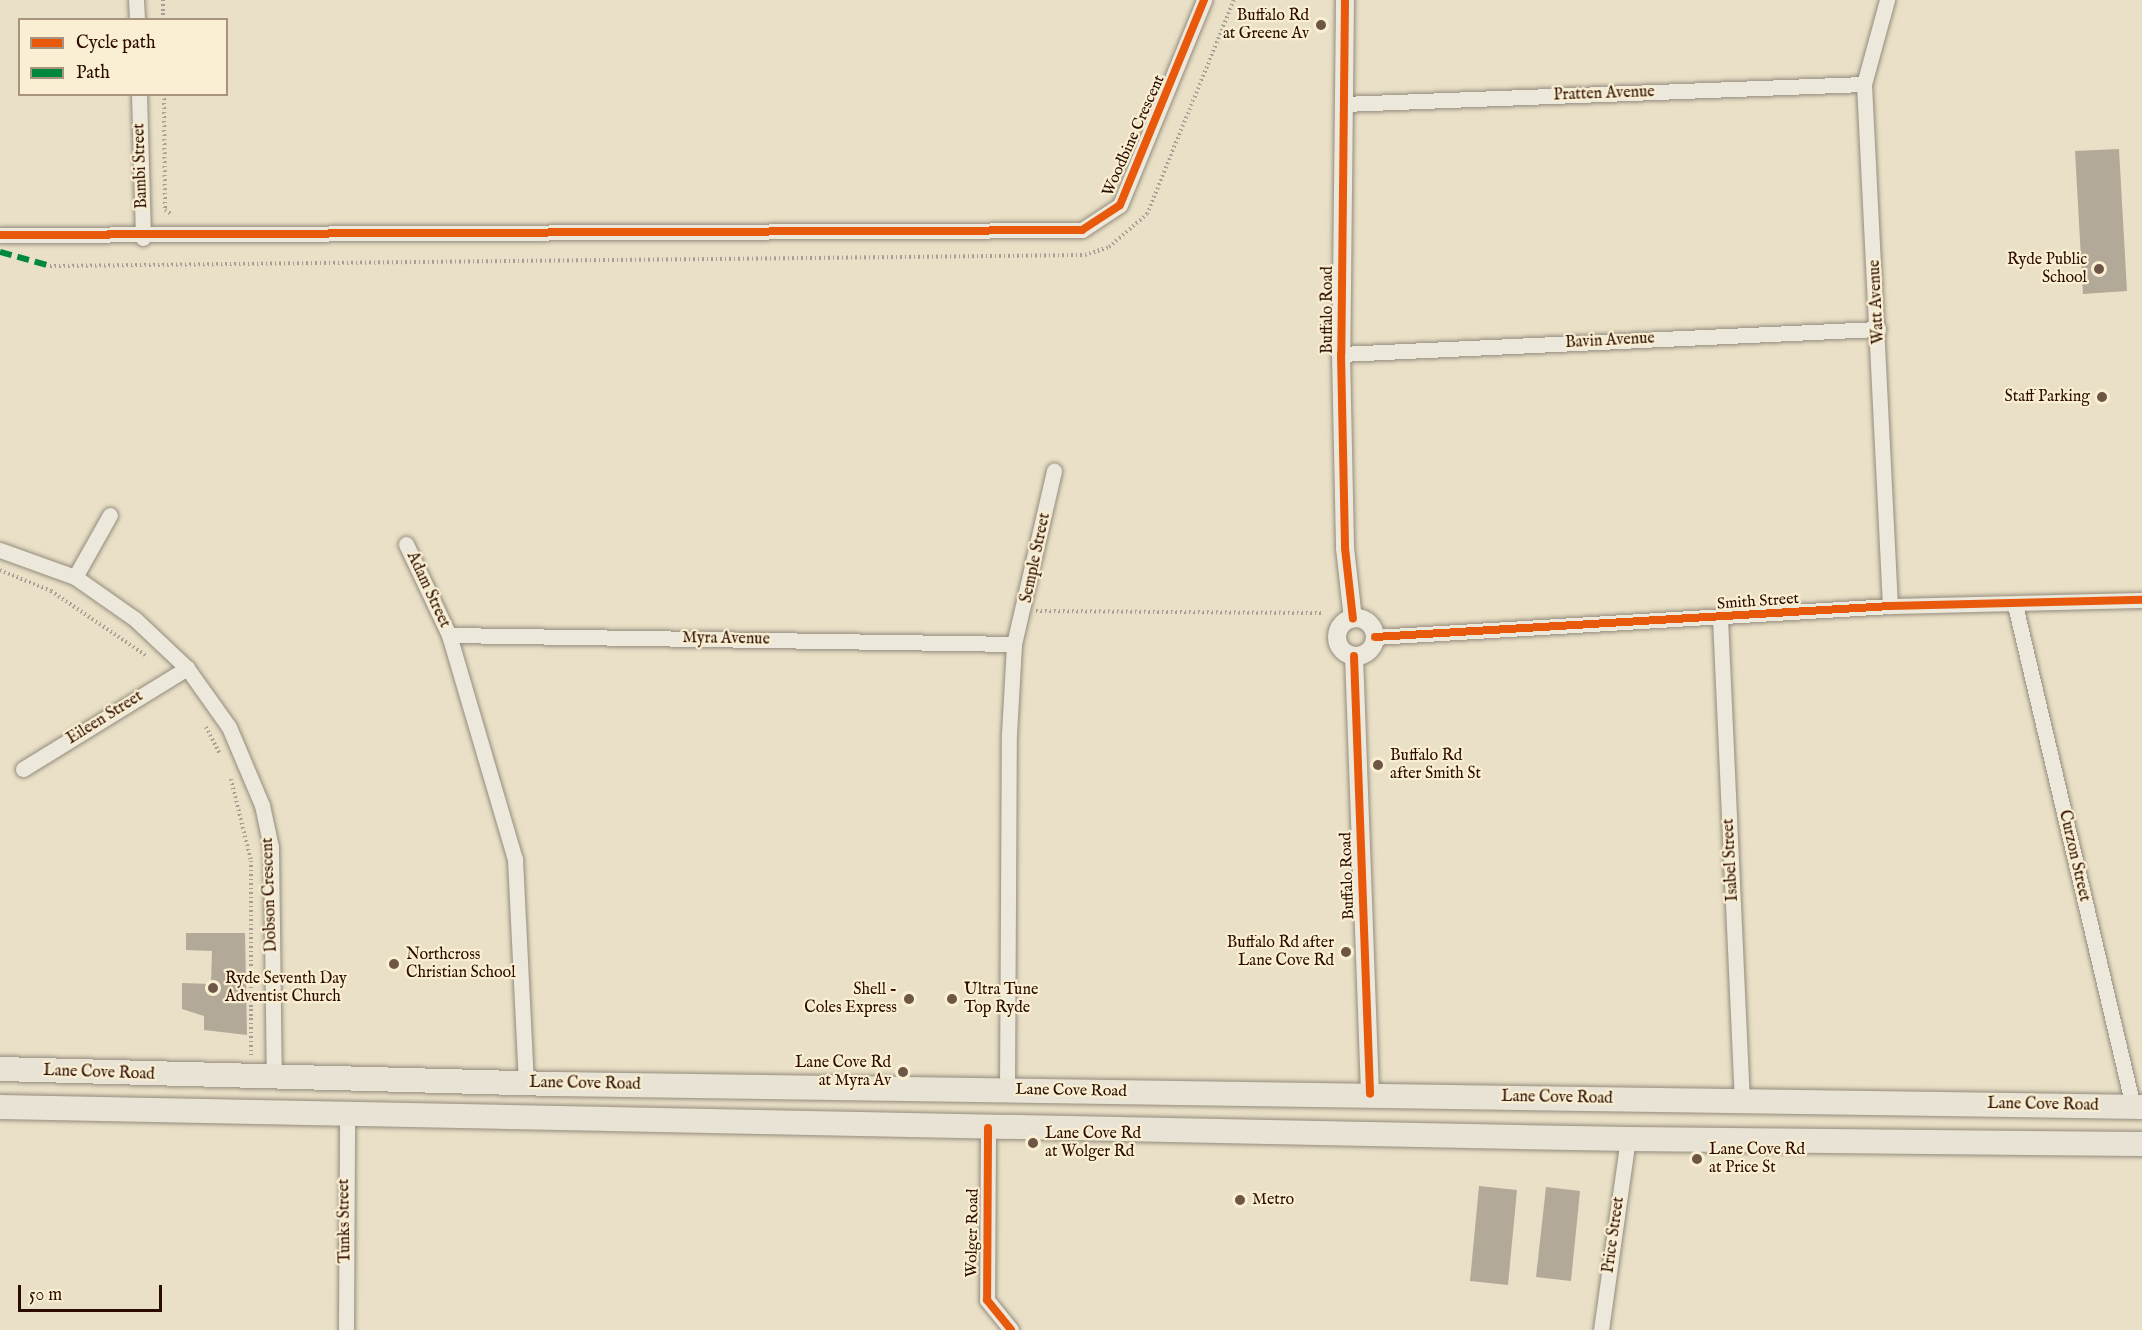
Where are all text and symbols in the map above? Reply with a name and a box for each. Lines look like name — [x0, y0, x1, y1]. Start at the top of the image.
place label: Buffalo Rd at Greene Av — [1223, 6, 1309, 44]
legend — [18, 18, 228, 96]
marker: Buffalo Rd at Greene Av — [1314, 18, 1328, 32]
text: Cycle path — [76, 32, 156, 55]
text: Path — [76, 62, 110, 85]
street label: Woodbine Crescent — [1099, 72, 1169, 200]
street label: Pratten Avenue — [1553, 83, 1655, 105]
street label: Bambi Street — [130, 123, 152, 209]
place label: Ryde Public School — [2007, 250, 2087, 288]
street label: Watt Avenue — [1865, 259, 1889, 345]
marker: Ryde Public School — [2092, 262, 2106, 276]
street label: Buffalo Road — [1318, 266, 1338, 354]
street label: Bavin Avenue — [1565, 329, 1655, 353]
place label: Staff Parking — [2004, 387, 2090, 407]
marker: Staff Parking — [2095, 390, 2109, 404]
street label: Semple Street — [1017, 511, 1055, 605]
street label: Adam Street — [402, 549, 454, 631]
street label: Smith Street — [1716, 590, 1800, 614]
street label: Myra Avenue — [682, 629, 770, 649]
street label: Eileen Street — [63, 687, 147, 749]
place label: Buffalo Rd after Smith St — [1390, 746, 1481, 784]
marker: Buffalo Rd after Smith St — [1371, 758, 1385, 772]
street label: Curzon Street — [2054, 808, 2094, 904]
street label: Isabel Street — [1719, 818, 1743, 902]
street label: Buffalo Road — [1337, 832, 1359, 920]
street label: Dobson Crescent — [258, 837, 282, 953]
place label: Buffalo Rd after Lane Cove Rd — [1227, 933, 1334, 971]
place label: Northcross Christian School — [406, 945, 516, 983]
marker: Buffalo Rd after Lane Cove Rd — [1339, 945, 1353, 959]
marker: Northcross Christian School — [387, 957, 401, 971]
place label: Ryde Seventh Day Adventist Church — [225, 969, 347, 1007]
place label: Shell - Coles Express — [804, 980, 897, 1018]
place label: Ultra Tune Top Ryde — [964, 980, 1038, 1018]
marker: Ryde Seventh Day Adventist Church — [206, 981, 220, 995]
marker: Shell - Coles Express — [902, 992, 916, 1006]
marker: Ultra Tune Top Ryde — [945, 992, 959, 1006]
place label: Lane Cove Rd at Myra Av — [795, 1053, 891, 1091]
street label: Lane Cove Road — [43, 1061, 155, 1085]
marker: Lane Cove Rd at Myra Av — [896, 1065, 910, 1079]
street label: Lane Cove Road — [529, 1073, 641, 1095]
street label: Lane Cove Road — [1015, 1080, 1127, 1102]
street label: Lane Cove Road — [1501, 1087, 1613, 1109]
street label: Lane Cove Road — [1987, 1094, 2099, 1116]
place label: Lane Cove Rd at Wolger Rd — [1045, 1124, 1141, 1162]
marker: Lane Cove Rd at Wolger Rd — [1026, 1136, 1040, 1150]
place label: Lane Cove Rd at Price St — [1709, 1140, 1805, 1178]
marker: Lane Cove Rd at Price St — [1690, 1152, 1704, 1166]
street label: Tunks Street — [335, 1179, 355, 1263]
street label: Wolger Road — [963, 1188, 983, 1278]
place label: Metro — [1252, 1190, 1294, 1210]
marker: Metro — [1233, 1193, 1247, 1207]
street label: Price Street — [1599, 1196, 1629, 1274]
scale bar — [21, 1273, 165, 1311]
text: 50 m — [29, 1284, 62, 1307]

